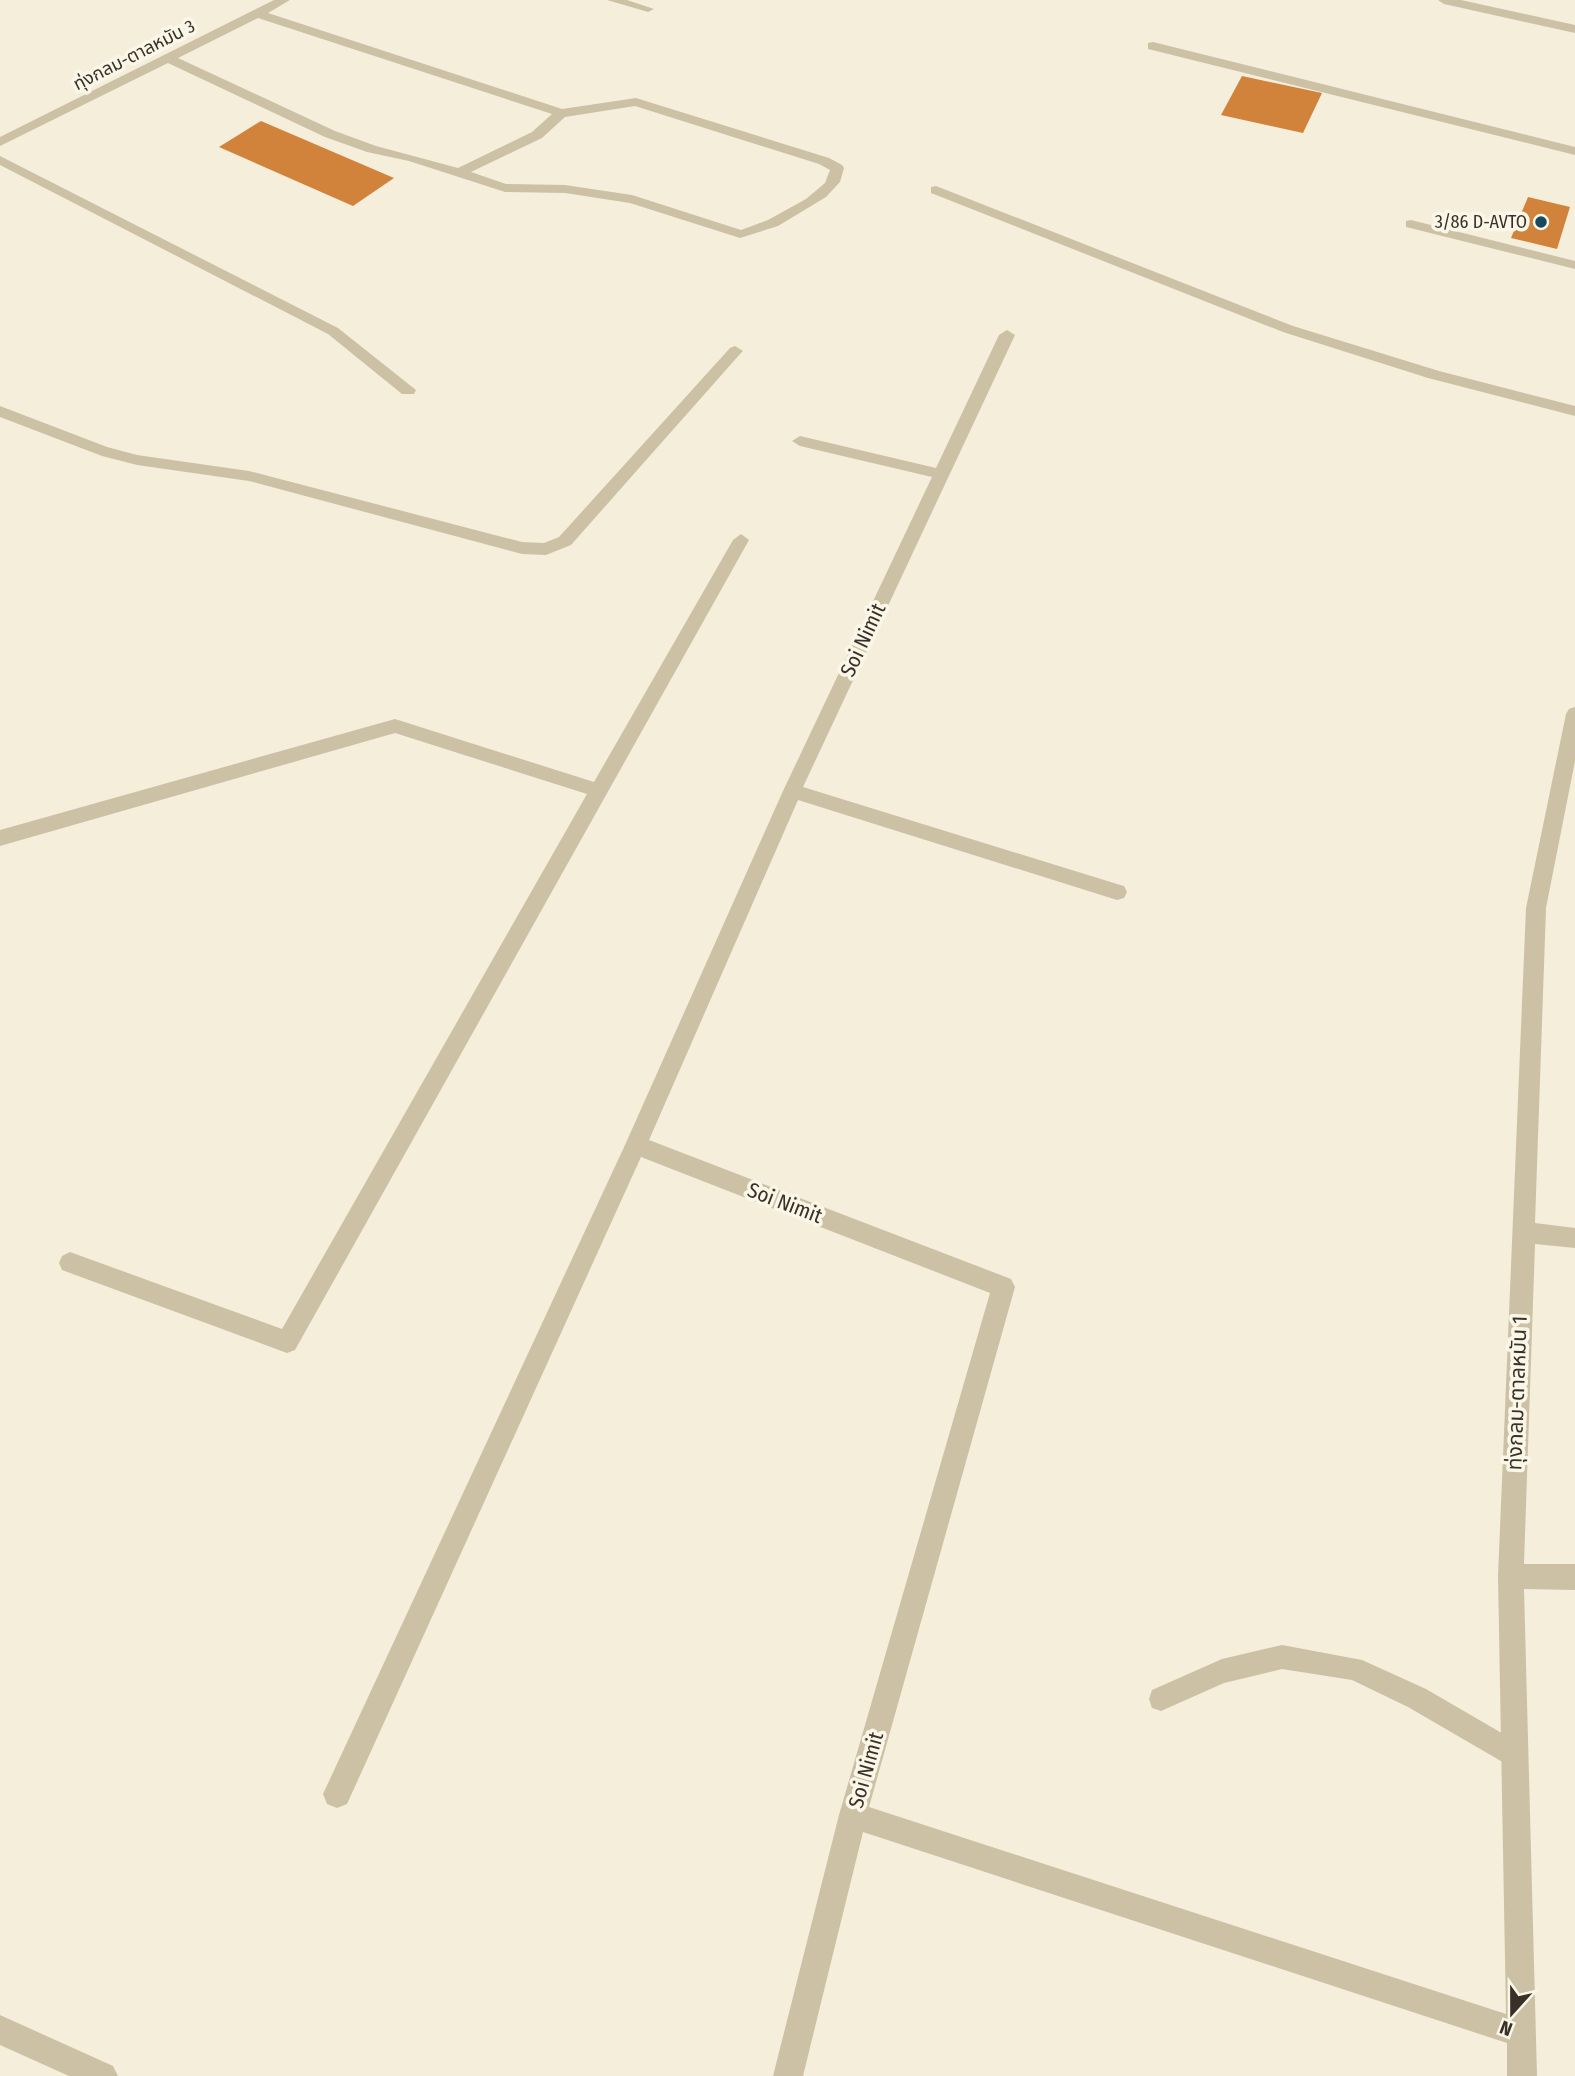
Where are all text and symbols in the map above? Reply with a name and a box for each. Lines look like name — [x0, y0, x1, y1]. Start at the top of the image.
street label: ทุ่งกลม-ตาลหมัน 3 — [70, 15, 198, 95]
place label: 3/86 D-AVTO — [1435, 211, 1527, 233]
marker: 3/86 D-AVTO — [1533, 214, 1549, 230]
street label: Soi Nimit — [835, 599, 891, 681]
street label: Soi Nimit — [744, 1177, 826, 1229]
street label: ทุ่งกลม-ตาลหมัน 1 — [1501, 1315, 1533, 1471]
street label: Soi Nimit — [843, 1729, 889, 1811]
north arrow — [1477, 1978, 1547, 2048]
text: N — [1497, 2016, 1516, 2041]

